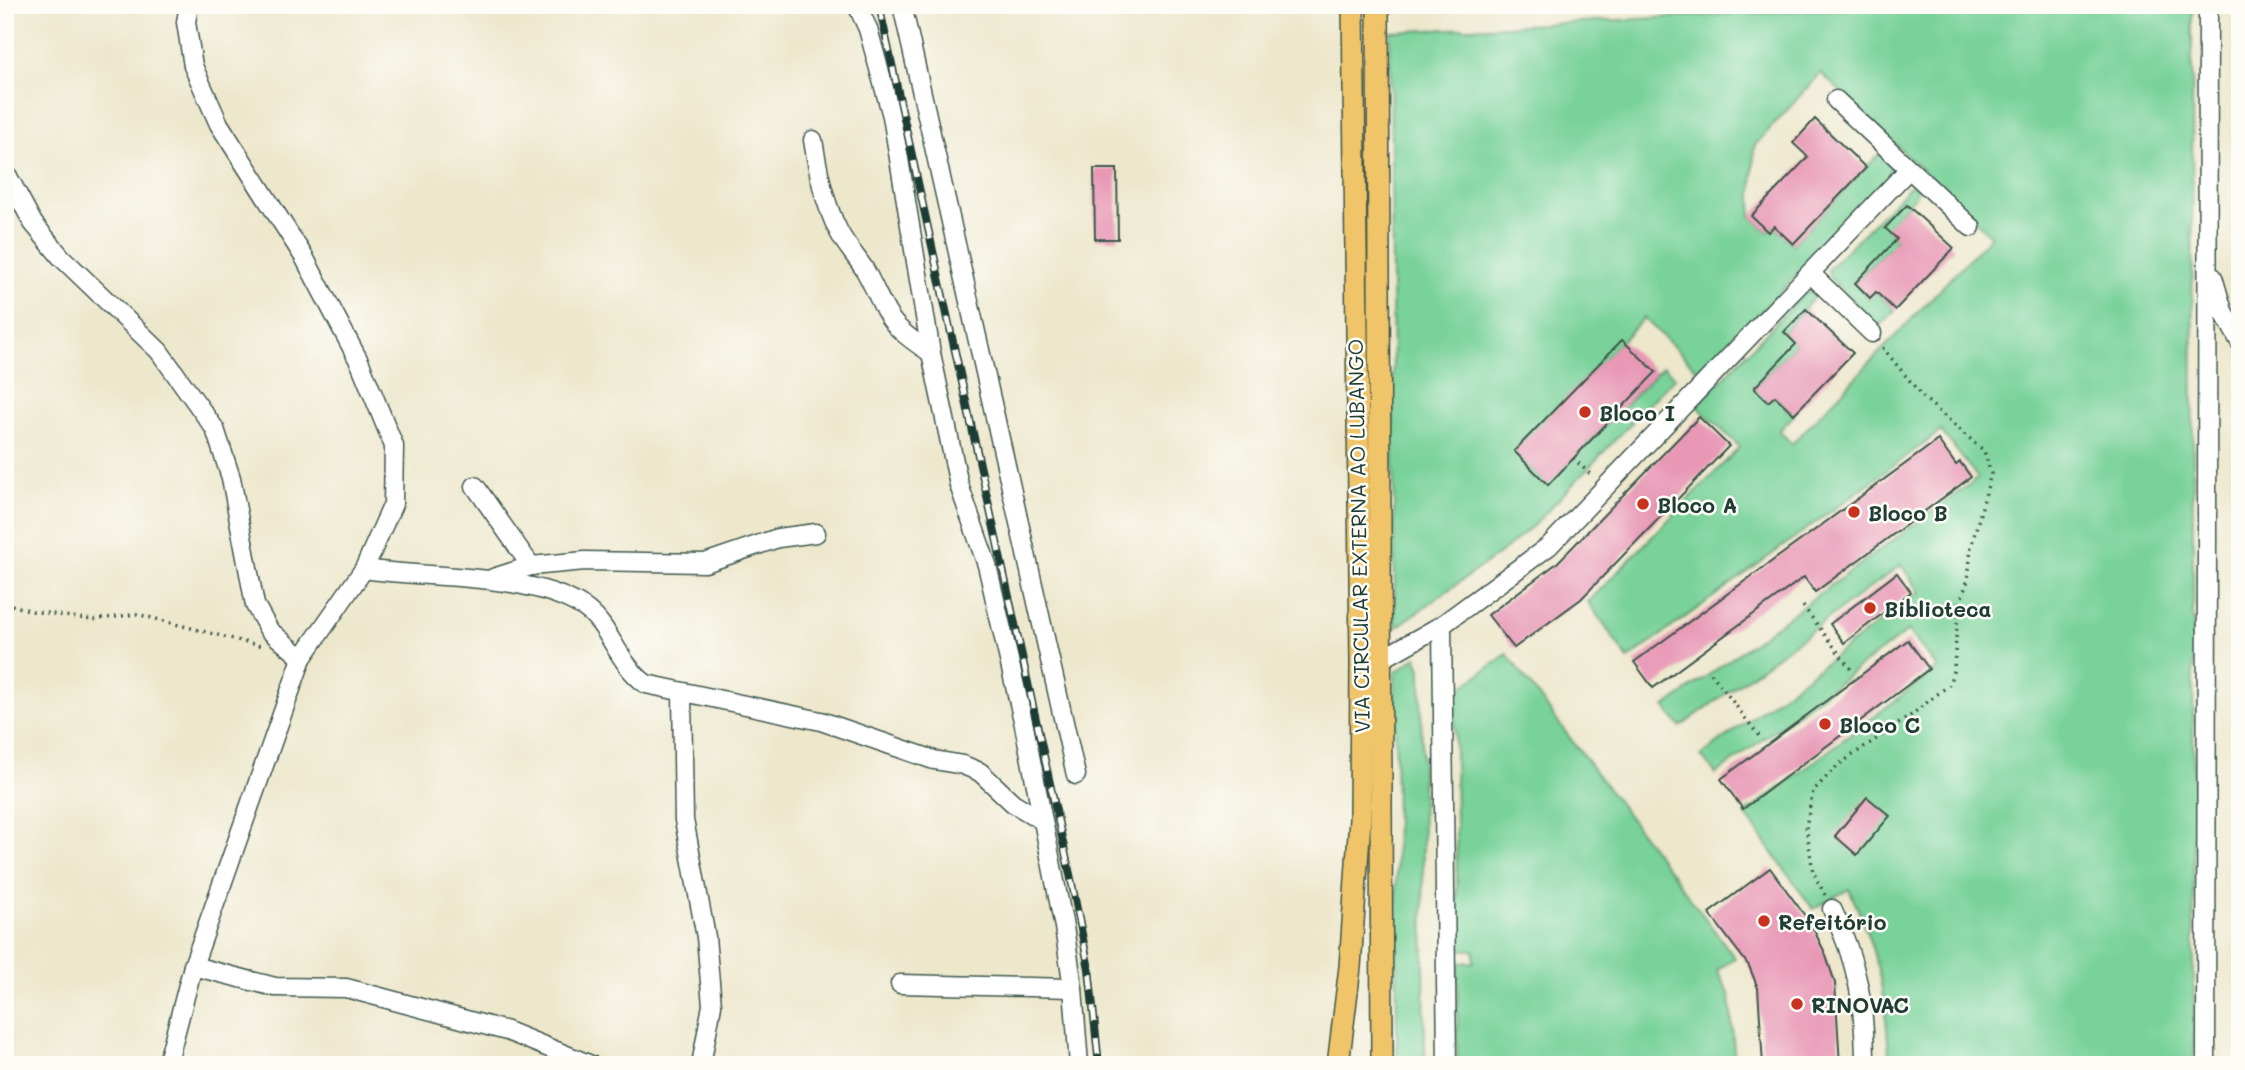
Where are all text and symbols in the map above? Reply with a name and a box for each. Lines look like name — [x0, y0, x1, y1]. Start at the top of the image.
street label: VIA CIRCULAR EXTERNA AO LUBANGO — [1341, 339, 1375, 733]
place label: Bloco I — [1599, 399, 1675, 426]
marker: Bloco I — [1577, 404, 1593, 420]
place label: Bloco A — [1657, 491, 1737, 518]
marker: Bloco A — [1635, 496, 1651, 512]
place label: Bloco B — [1868, 499, 1948, 526]
marker: Bloco B — [1846, 504, 1862, 520]
place label: Biblioteca — [1884, 595, 1992, 622]
marker: Biblioteca — [1862, 600, 1878, 616]
place label: Bloco C — [1839, 711, 1920, 738]
marker: Bloco C — [1817, 716, 1833, 732]
place label: Refeitório — [1778, 908, 1887, 935]
marker: Refeitório — [1756, 913, 1772, 929]
place label: RINOVAC — [1811, 991, 1909, 1018]
marker: RINOVAC — [1789, 996, 1805, 1012]

